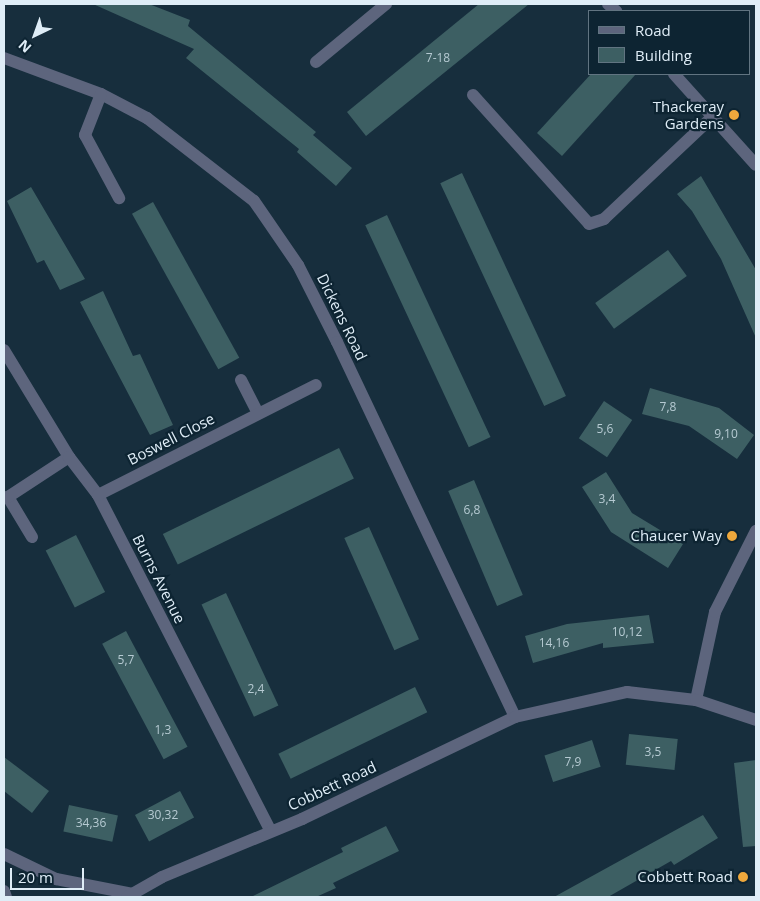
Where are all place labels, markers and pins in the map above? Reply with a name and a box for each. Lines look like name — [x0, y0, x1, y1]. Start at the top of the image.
place label: Thackeray Gardens — [653, 97, 724, 132]
marker: Thackeray Gardens — [728, 109, 740, 121]
place label: Chaucer Way — [630, 527, 722, 545]
marker: Chaucer Way — [726, 530, 738, 542]
place label: Cobbett Road — [637, 868, 733, 886]
marker: Cobbett Road — [737, 871, 749, 883]

